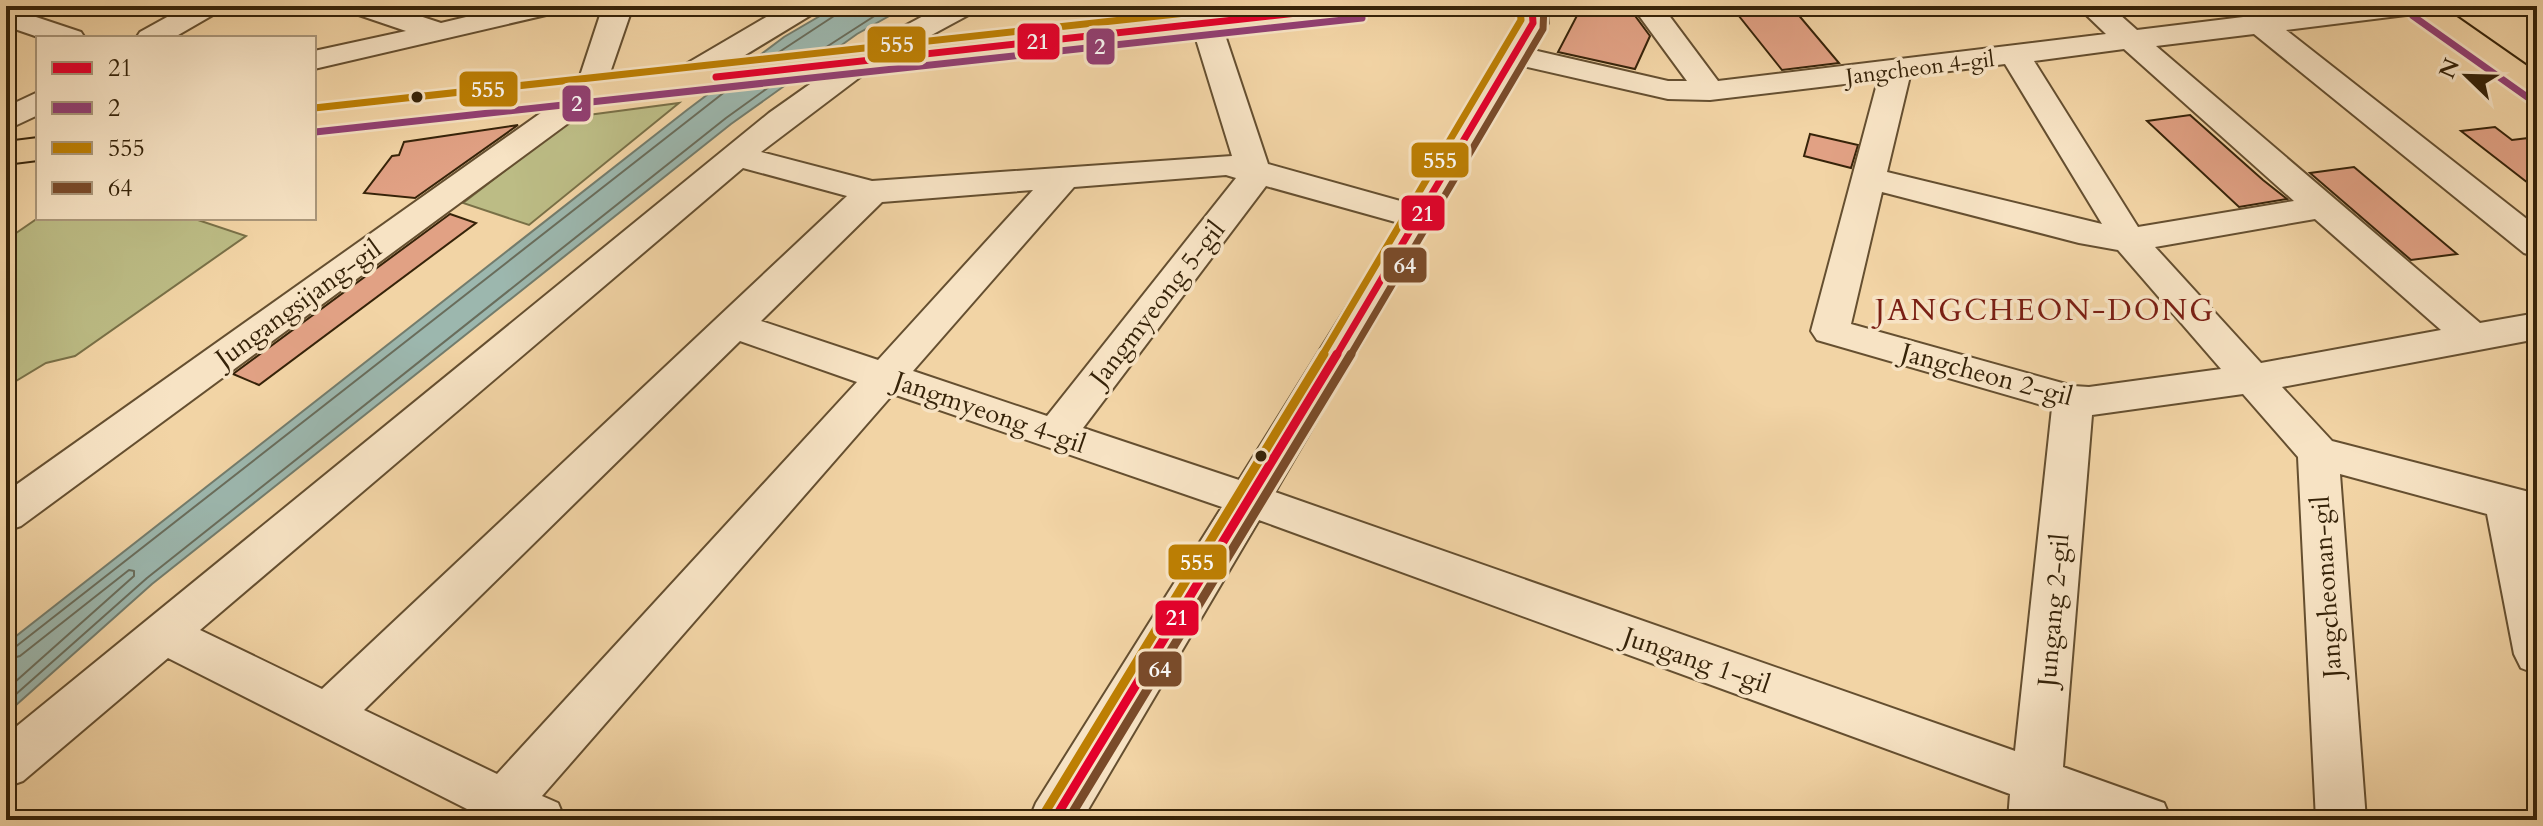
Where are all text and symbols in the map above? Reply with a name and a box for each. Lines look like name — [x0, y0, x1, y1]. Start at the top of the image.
line badge: 21 — [1016, 22, 1061, 61]
line badge: 555 — [866, 25, 927, 64]
text: 21 — [1027, 27, 1049, 57]
line badge: 2 — [1085, 27, 1116, 66]
text: 555 — [880, 30, 914, 60]
text: 2 — [1094, 32, 1106, 62]
legend — [36, 36, 316, 220]
north arrow — [2427, 36, 2507, 116]
street label: Jangcheon 4-gil — [1841, 44, 1996, 92]
text: 21 — [108, 52, 133, 85]
text: N — [2432, 54, 2467, 83]
line badge: 555 — [458, 70, 519, 108]
text: 555 — [471, 75, 505, 105]
line badge: 2 — [561, 84, 592, 123]
unlabelled marker — [409, 89, 425, 105]
text: 2 — [571, 89, 583, 119]
text: 2 — [108, 92, 120, 125]
text: 555 — [108, 132, 145, 165]
line badge: 555 — [1410, 141, 1470, 179]
text: 555 — [1423, 146, 1457, 176]
text: 64 — [108, 172, 133, 205]
line badge: 21 — [1400, 194, 1446, 232]
text: 21 — [1412, 199, 1434, 229]
street label: Jangmyeong 5-gil — [1079, 213, 1233, 396]
street label: Jungangsijang-gil — [205, 231, 389, 378]
line badge: 64 — [1382, 246, 1428, 284]
text: 64 — [1394, 251, 1416, 281]
district label: JANGCHEON-DONG — [1871, 290, 2215, 331]
street label: Jangcheon 2-gil — [1893, 334, 2077, 414]
street label: Jangmyeong 4-gil — [885, 362, 1091, 462]
unlabelled marker — [1253, 448, 1269, 464]
street label: Jangcheonan-gil — [2303, 494, 2351, 683]
street label: Jungang 2-gil — [2029, 532, 2078, 692]
line badge: 555 — [1167, 543, 1228, 581]
text: 555 — [1180, 548, 1214, 578]
line badge: 21 — [1154, 599, 1200, 637]
text: 21 — [1166, 603, 1188, 633]
street label: Jungang 1-gil — [1615, 618, 1775, 702]
line badge: 64 — [1137, 650, 1183, 688]
text: 64 — [1149, 655, 1171, 685]

